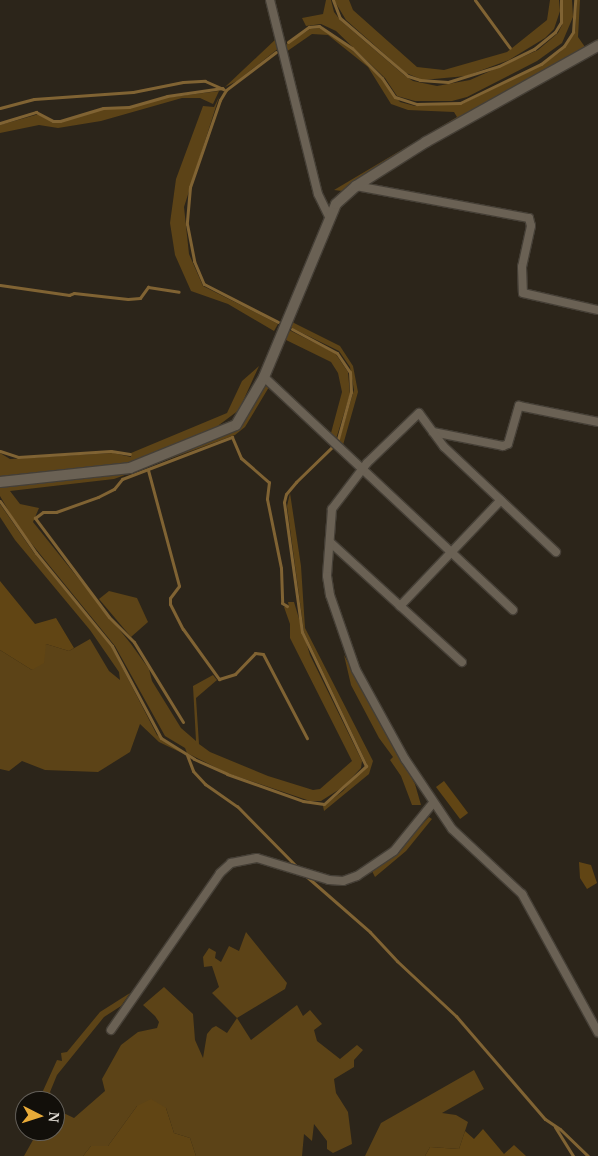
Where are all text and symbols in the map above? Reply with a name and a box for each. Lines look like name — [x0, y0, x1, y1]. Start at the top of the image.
north arrow — [15, 1091, 65, 1141]
text: N — [45, 1111, 64, 1123]

